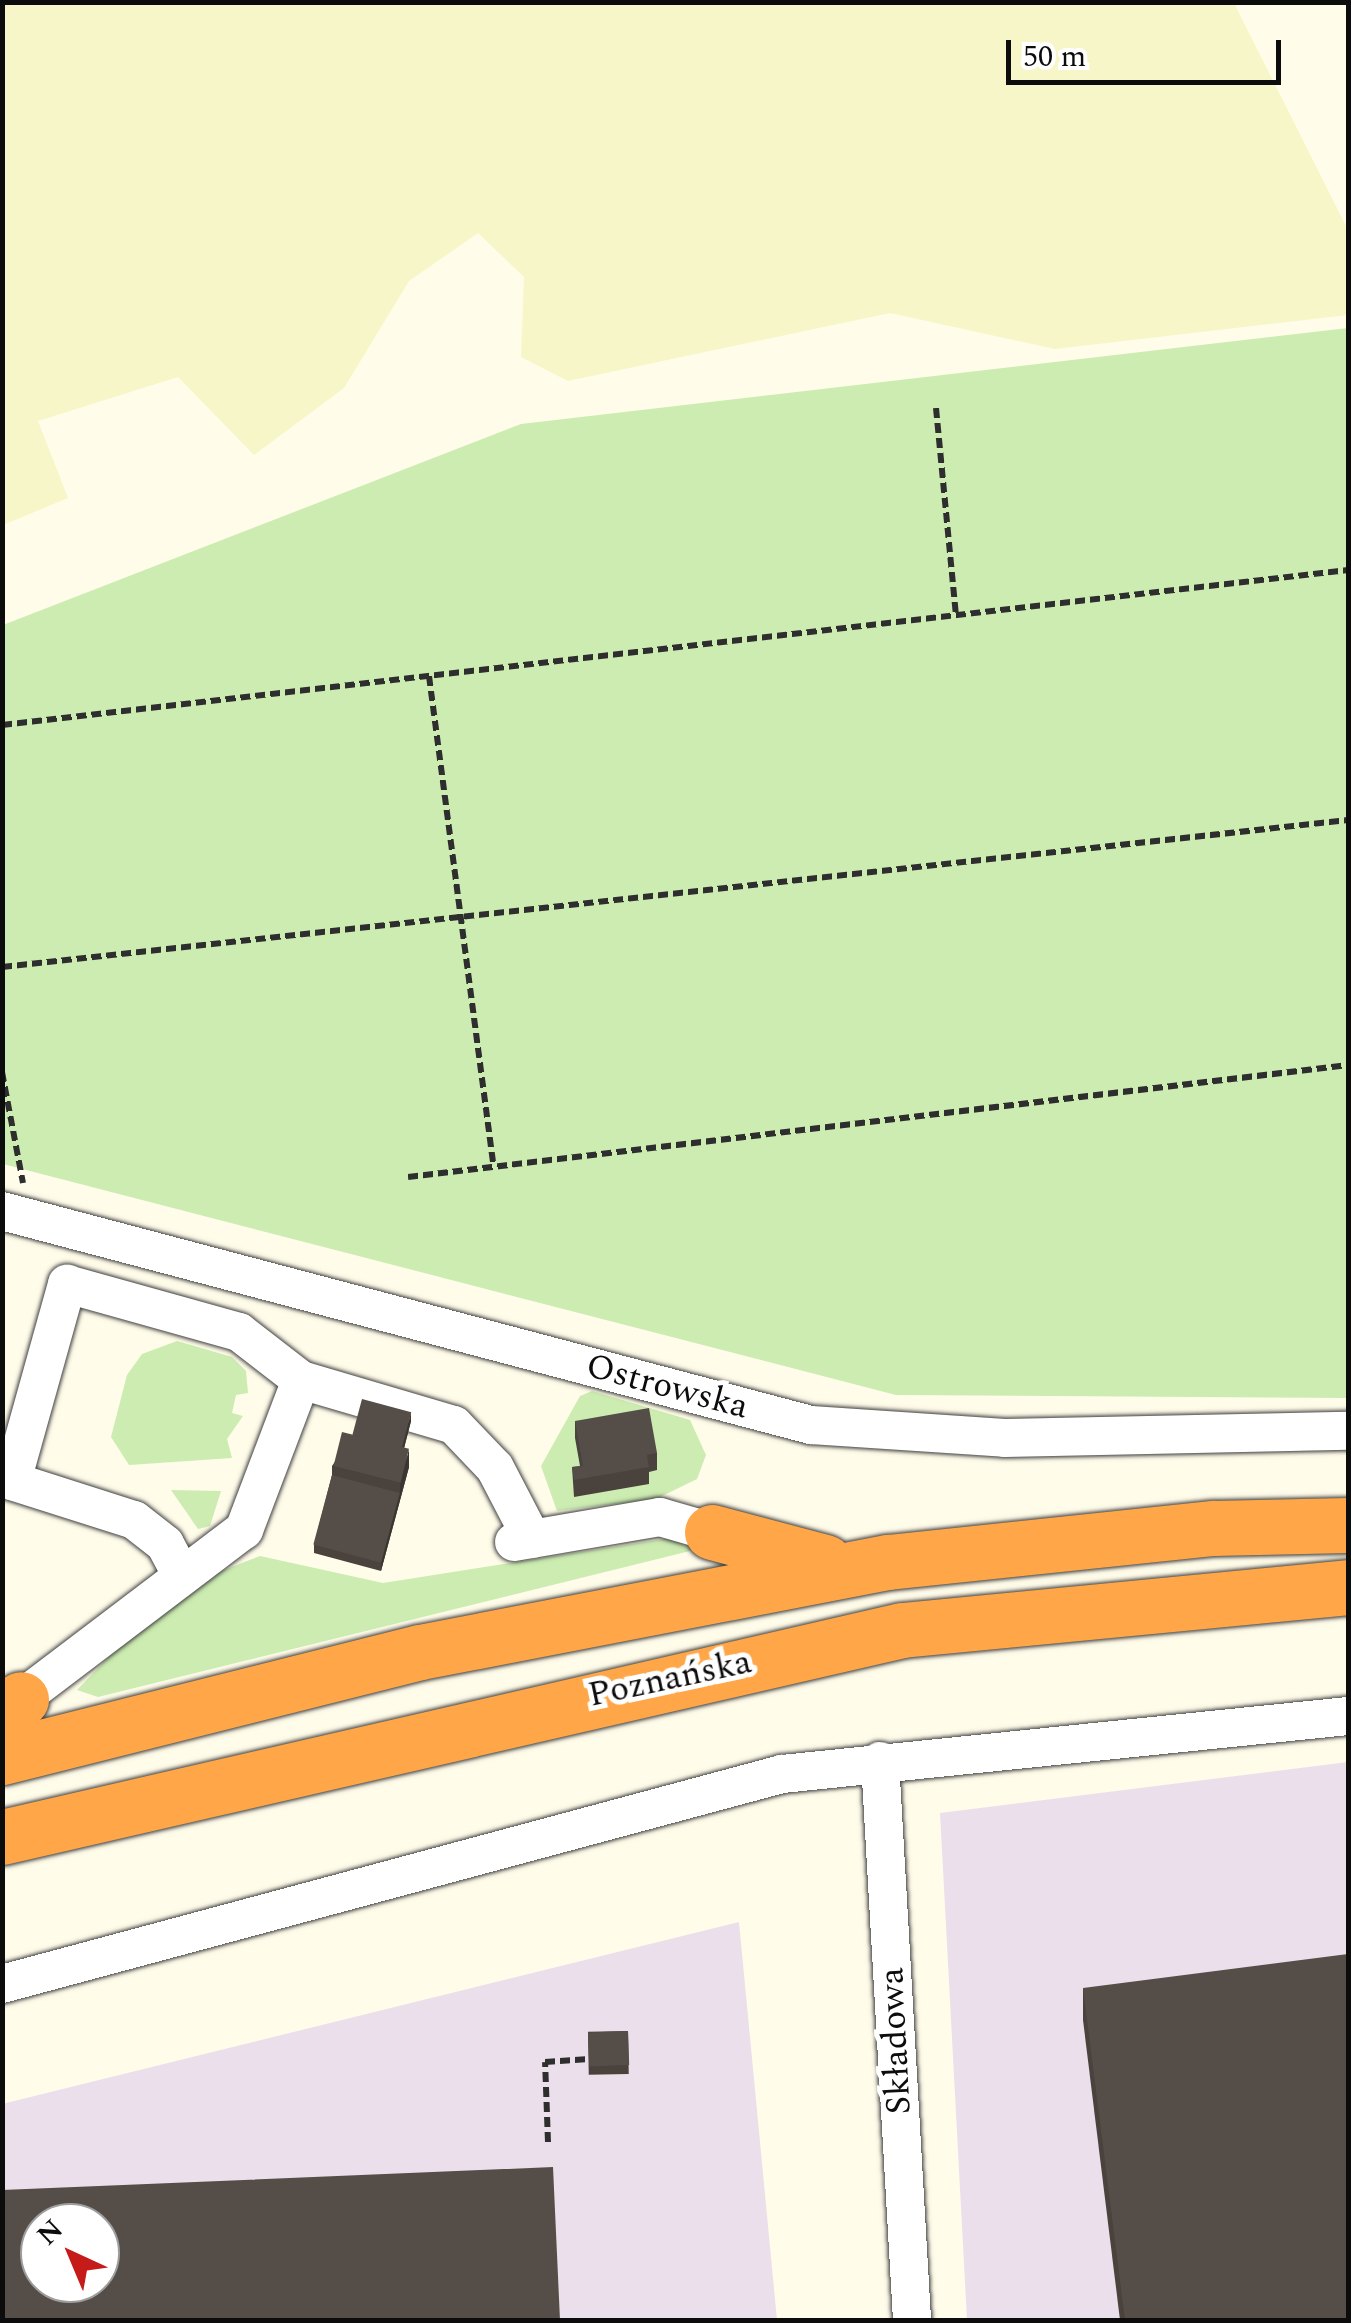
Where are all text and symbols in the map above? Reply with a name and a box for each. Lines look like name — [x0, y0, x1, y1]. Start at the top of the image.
scale bar — [1011, 20, 1286, 82]
text: 50 m — [1023, 34, 1086, 80]
street label: Ostrowska — [581, 1345, 753, 1429]
street label: Poznańska — [584, 1641, 756, 1717]
street label: Składowa — [871, 1966, 921, 2116]
north arrow — [20, 2203, 120, 2303]
text: N — [27, 2209, 73, 2256]

